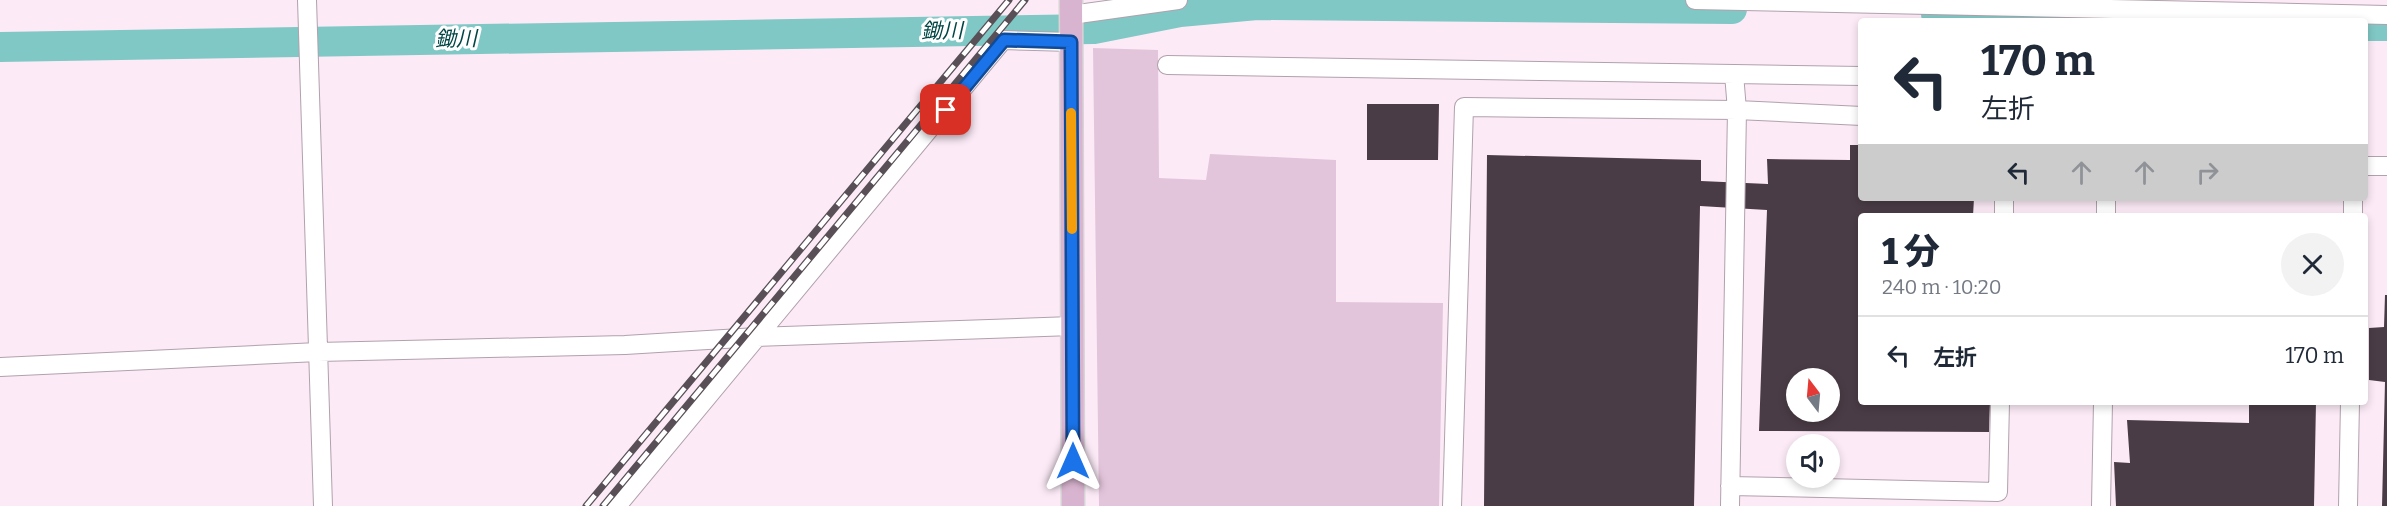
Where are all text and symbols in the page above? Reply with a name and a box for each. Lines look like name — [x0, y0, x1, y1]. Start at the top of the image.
water label: 鋤川 — [921, 18, 965, 44]
water label: 鋤川 — [435, 26, 479, 52]
text: 170 m — [1981, 36, 2095, 86]
icon: left — [1882, 42, 1960, 120]
pin — [920, 84, 971, 135]
icon: arrive — [929, 93, 962, 126]
text: 左折 — [1981, 93, 2035, 125]
icon: left — [2002, 156, 2035, 189]
icon: ahead — [2065, 156, 2098, 189]
icon: ahead — [2128, 156, 2161, 189]
icon: right — [2191, 156, 2224, 189]
text: 1 分 — [1882, 230, 1940, 274]
button: close — [2281, 233, 2344, 296]
text: 240 m · 10:20 — [1882, 275, 2002, 299]
icon: left — [1882, 339, 1915, 372]
text: 170 m — [2285, 342, 2344, 369]
text: 左折 — [1933, 344, 1977, 371]
north arrow — [1786, 368, 1840, 422]
map controls — [1786, 368, 1840, 488]
position arrow — [1041, 429, 1105, 493]
button: sound — [1786, 434, 1840, 488]

